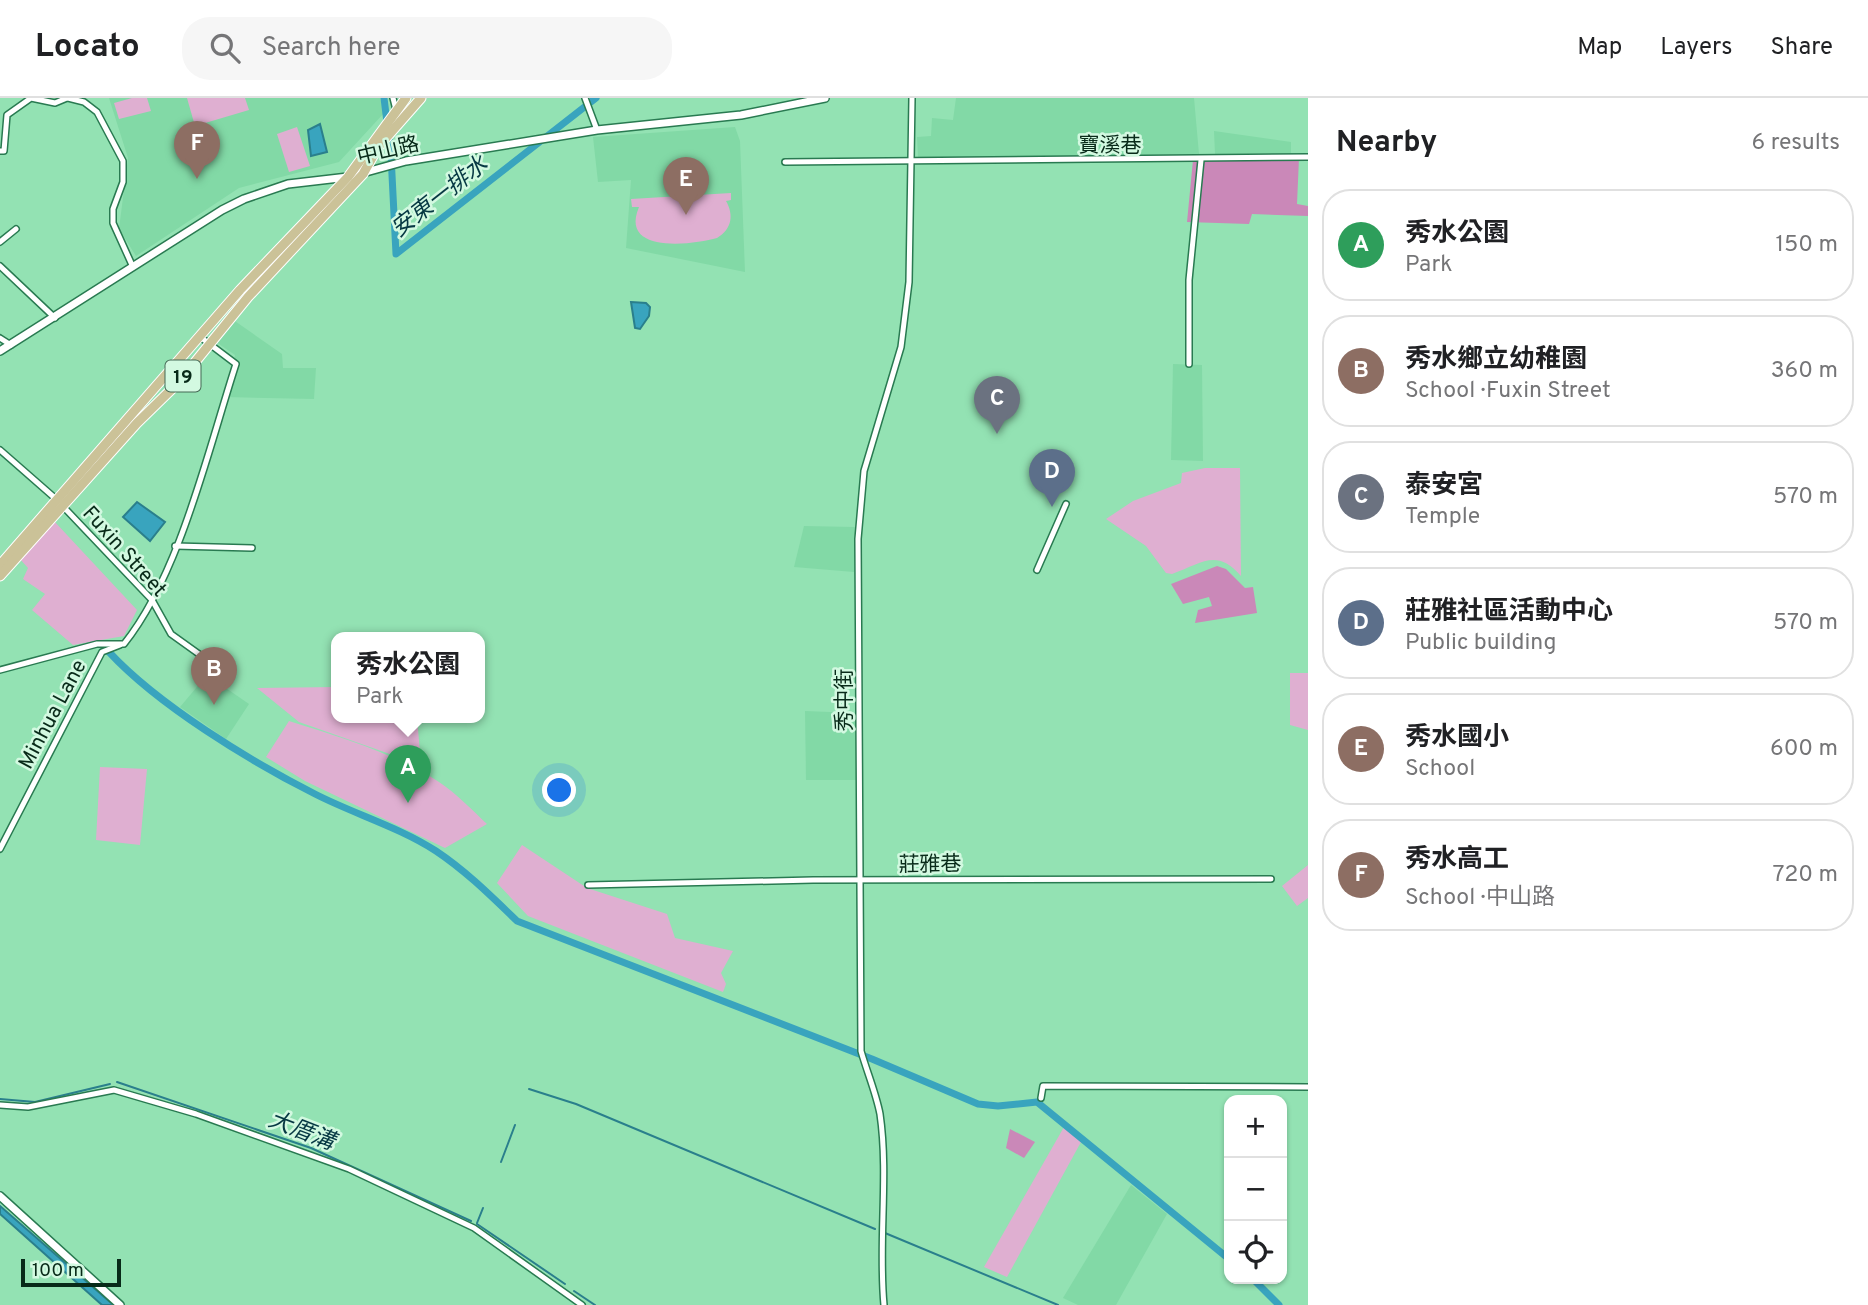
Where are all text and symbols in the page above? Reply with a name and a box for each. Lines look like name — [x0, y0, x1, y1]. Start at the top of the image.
search box — [182, 17, 672, 80]
text: Locato — [35, 27, 140, 69]
icon: search — [206, 29, 244, 67]
text: Search here — [262, 32, 401, 65]
text: Map — [1577, 33, 1622, 63]
text: Layers — [1660, 33, 1732, 63]
text: Share — [1770, 33, 1833, 63]
pin: F — [174, 121, 220, 179]
text: Nearby — [1336, 125, 1437, 162]
text: 6 results — [1752, 129, 1840, 158]
street label: 中山路 — [355, 131, 422, 172]
street label: 寶溪巷 — [1079, 133, 1142, 160]
water label: 安東一排水 — [386, 151, 496, 245]
pin: E — [663, 157, 709, 215]
text: 秀水公園 — [1405, 218, 1509, 251]
text: A — [1353, 231, 1369, 260]
text: 150 m — [1776, 231, 1838, 260]
text: Park — [1405, 251, 1452, 280]
text: 秀水鄉立幼稚園 — [1405, 344, 1587, 377]
text: B — [1353, 357, 1369, 386]
text: 360 m — [1771, 357, 1838, 386]
road number: 19 — [166, 360, 200, 392]
pin: C — [974, 376, 1020, 434]
text: School · Fuxin Street — [1405, 377, 1611, 406]
pin: D — [1029, 449, 1075, 507]
text: 泰安宮 — [1405, 470, 1483, 503]
text: C — [1354, 483, 1368, 512]
text: 570 m — [1773, 483, 1838, 512]
street label: Fuxin Street — [76, 501, 172, 603]
text: Temple — [1405, 503, 1480, 532]
text: 莊雅社區活動中心 — [1405, 596, 1613, 629]
text: D — [1353, 609, 1369, 638]
text: 570 m — [1773, 609, 1838, 638]
text: Public building — [1405, 629, 1557, 658]
popup — [331, 632, 485, 723]
pin: B — [191, 647, 237, 705]
text: 秀水公園 — [356, 650, 460, 683]
street label: Minhua Lane — [13, 655, 93, 774]
street label: 秀中街 — [832, 669, 859, 732]
text: Park — [356, 683, 403, 712]
text: 秀水國小 — [1405, 722, 1509, 755]
text: E — [1354, 735, 1368, 764]
text: 600 m — [1770, 735, 1838, 764]
pin: A — [385, 745, 431, 803]
text: School — [1405, 755, 1475, 784]
your location — [542, 773, 576, 807]
text: 秀水高工 — [1405, 844, 1509, 877]
street label: 莊雅巷 — [898, 851, 962, 880]
text: F — [1354, 861, 1368, 890]
text: 720 m — [1773, 861, 1838, 890]
text: School · 中山路 — [1405, 884, 1555, 913]
map controls — [1224, 1095, 1287, 1284]
button: + — [1224, 1095, 1287, 1158]
water label: 大厝溝 — [264, 1106, 341, 1159]
button: − — [1224, 1158, 1287, 1221]
button: locate — [1224, 1221, 1287, 1284]
scale bar — [21, 1256, 121, 1288]
text: 100 m — [32, 1259, 84, 1283]

